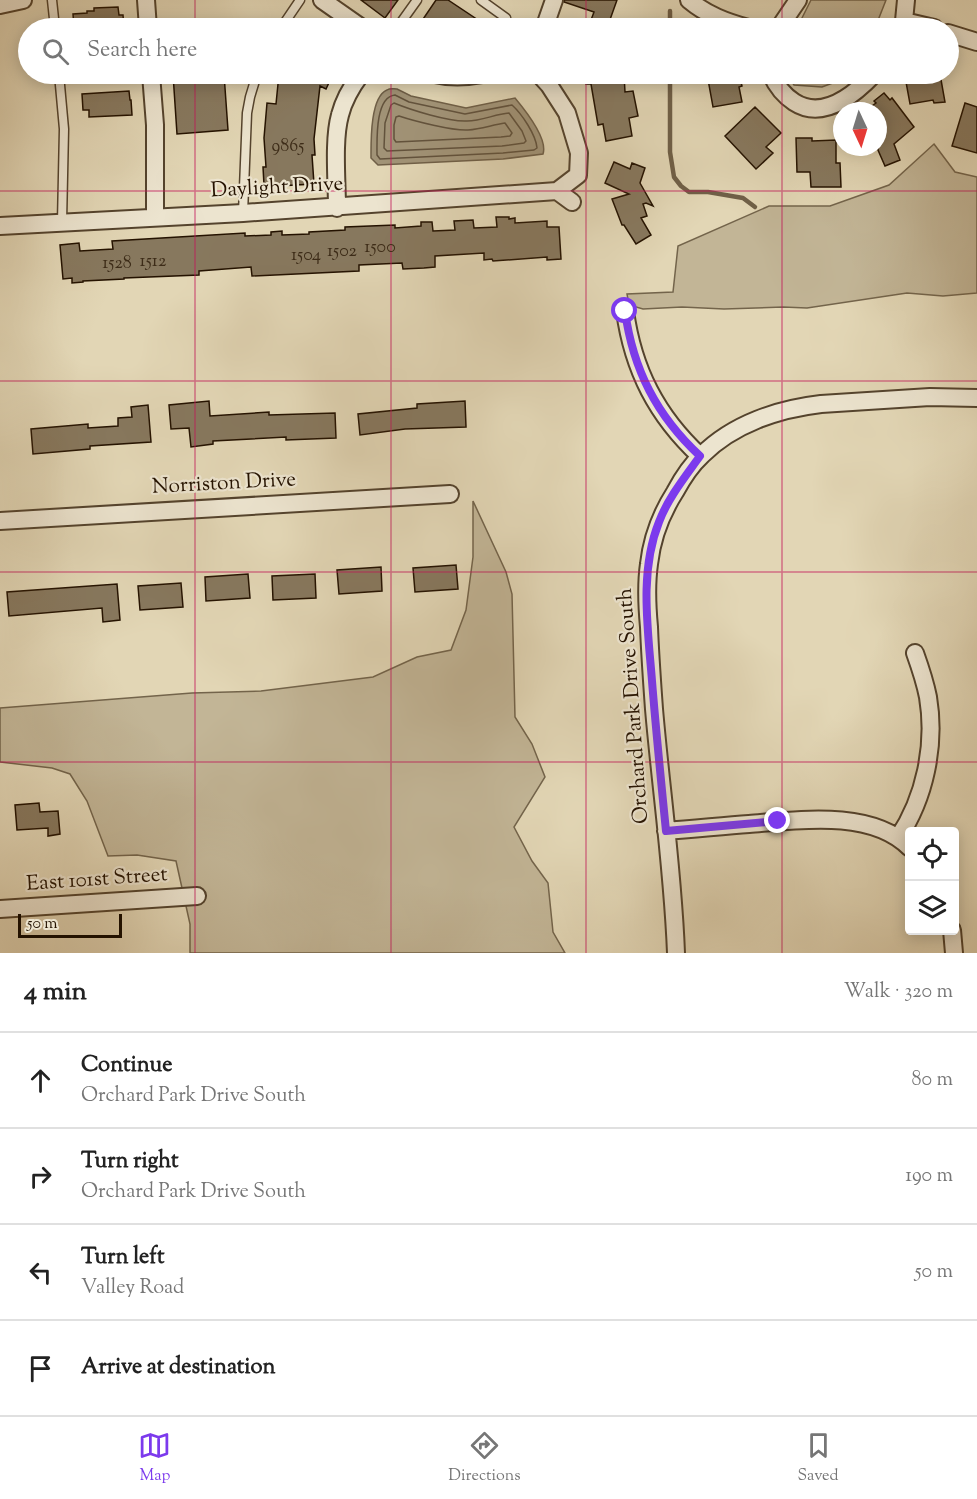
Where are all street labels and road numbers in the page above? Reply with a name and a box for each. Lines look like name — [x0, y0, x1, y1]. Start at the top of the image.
street label: Daylight Drive — [210, 170, 344, 206]
street label: Norriston Drive — [151, 465, 297, 503]
street label: Orchard Park Drive South — [611, 587, 657, 825]
street label: East 101st Street — [25, 860, 169, 900]

